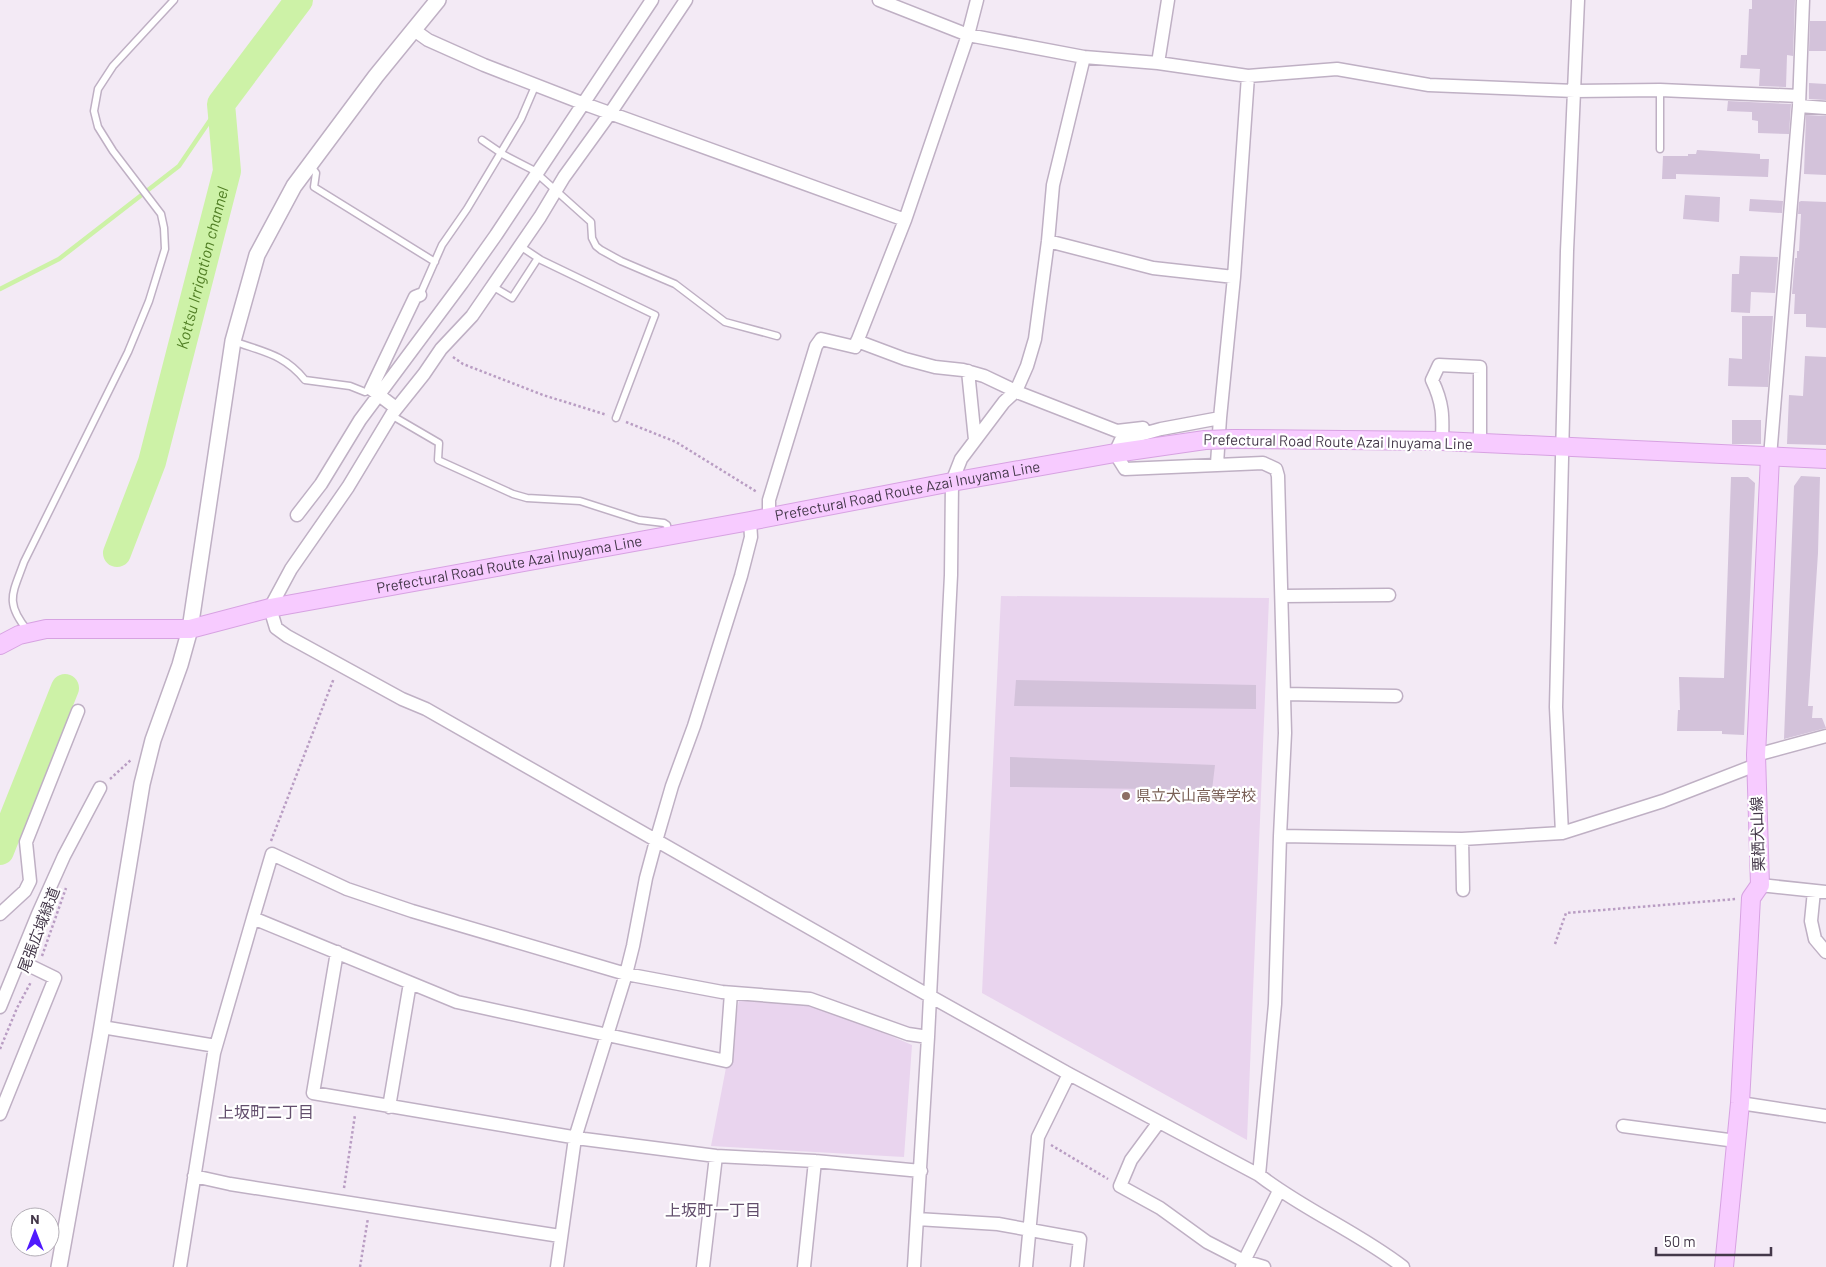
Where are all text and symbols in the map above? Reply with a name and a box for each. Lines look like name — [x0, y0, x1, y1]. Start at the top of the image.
water label: Kottsu Irrigation channel — [172, 184, 232, 351]
street label: Prefectural Road Route Azai Inuyama Line — [1203, 430, 1473, 452]
street label: Prefectural Road Route Azai Inuyama Line — [773, 456, 1042, 524]
street label: Prefectural Road Route Azai Inuyama Line — [375, 531, 643, 597]
place label: 県立犬山高等学校 — [1136, 786, 1256, 804]
marker: 県立犬山高等学校 — [1120, 790, 1132, 802]
street label: 栗栖犬山線 — [1747, 796, 1767, 872]
street label: 尾張広域緑道 — [14, 884, 63, 975]
district label: 上坂町二丁目 — [218, 1102, 314, 1121]
district label: 上坂町一丁目 — [665, 1200, 761, 1219]
north arrow — [10, 1207, 60, 1257]
text: N — [30, 1210, 40, 1227]
scale bar — [1656, 1224, 1771, 1256]
text: 50 m — [1664, 1232, 1696, 1250]

